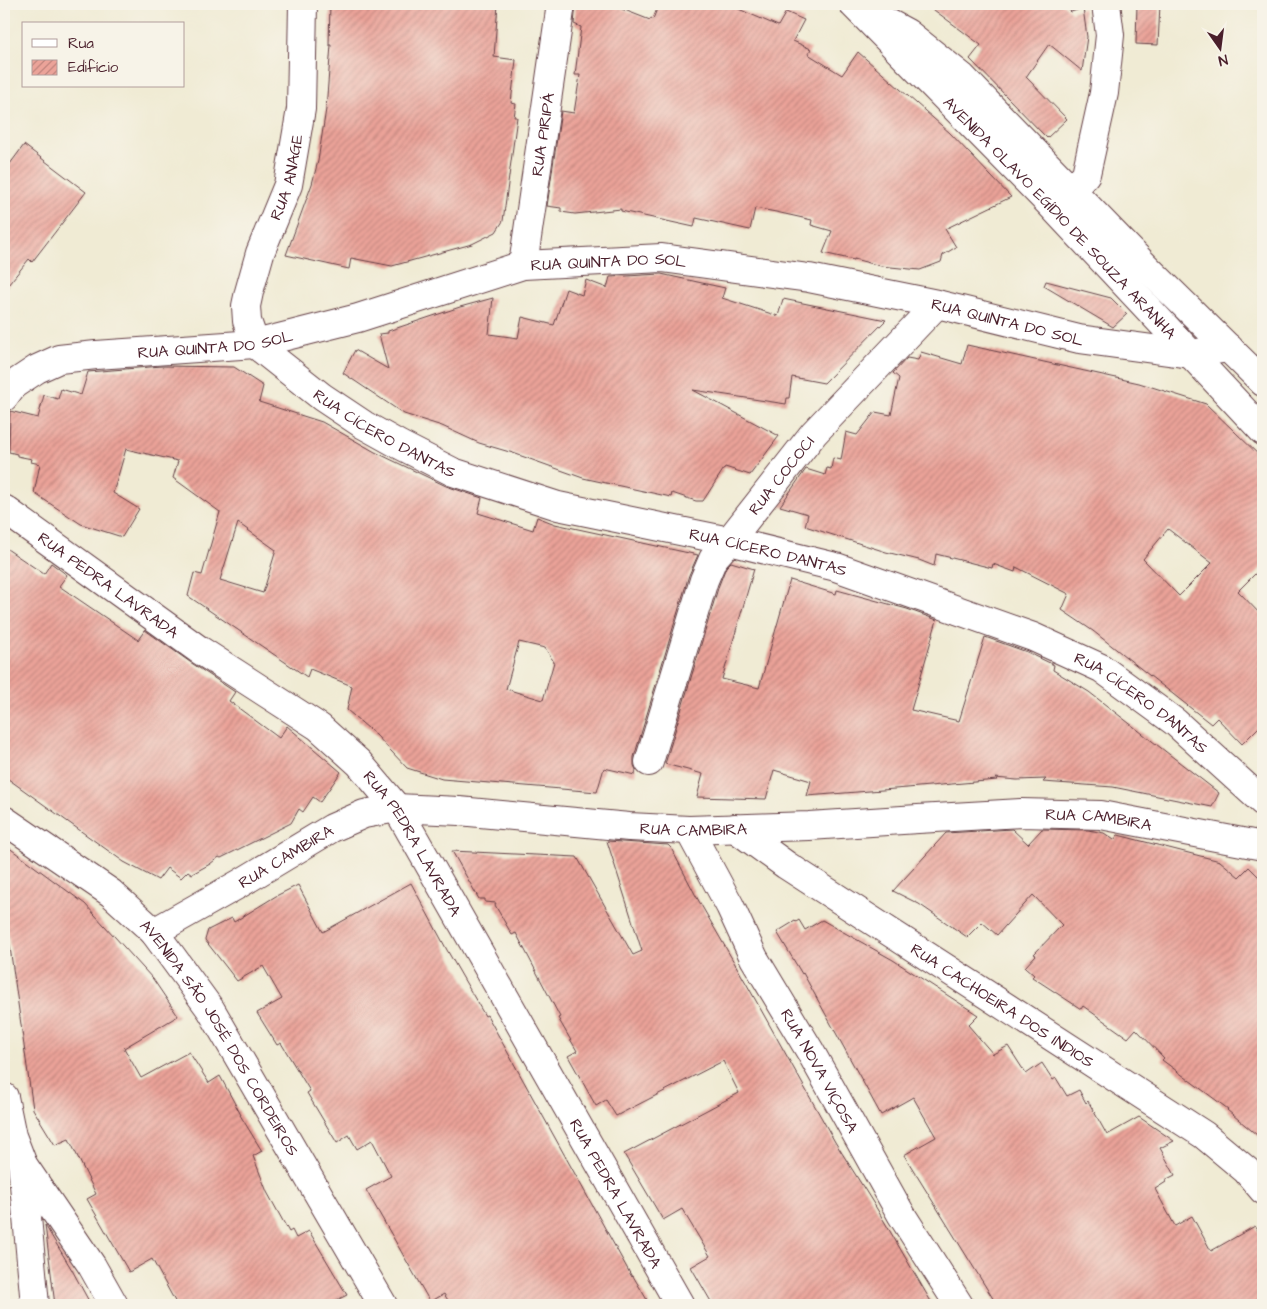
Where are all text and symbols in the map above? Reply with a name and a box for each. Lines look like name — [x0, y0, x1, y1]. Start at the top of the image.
legend — [22, 22, 185, 88]
north arrow — [1194, 22, 1244, 72]
text: Rua — [68, 33, 94, 54]
text: N — [1216, 49, 1230, 70]
text: Edifício — [68, 57, 119, 78]
street label: RUA PIRIPÁ — [526, 91, 560, 178]
street label: AVENIDA OLAVO EGÍDIO DE SOUZA ARANHA — [938, 92, 1181, 344]
street label: RUA ANAGE — [265, 132, 309, 224]
street label: RUA QUINTA DO SOL — [530, 248, 688, 277]
street label: RUA QUINTA DO SOL — [929, 293, 1086, 352]
street label: RUA QUINTA DO SOL — [137, 325, 295, 364]
street label: RUA CÍCERO DANTAS — [308, 384, 459, 484]
street label: RUA COCOCI — [744, 432, 820, 520]
street label: RUA CÍCERO DANTAS — [687, 523, 850, 582]
street label: RUA PEDRA LAVRADA — [33, 527, 183, 644]
street label: RUA CÍCERO DANTAS — [1071, 647, 1213, 759]
street label: RUA PEDRA LAVRADA — [358, 766, 466, 920]
street label: RUA CAMBIRA — [1045, 804, 1154, 836]
street label: RUA CAMBIRA — [639, 818, 747, 842]
street label: RUA CAMBIRA — [234, 820, 338, 894]
street label: AVENIDA SÃO JOSÉ DOS CORDEIROS — [135, 915, 304, 1160]
street label: RUA CACHOEIRA DOS INDIOS — [906, 938, 1098, 1073]
street label: RUA NOVA VIÇOSA — [775, 1005, 863, 1137]
street label: RUA PEDRA LAVRADA — [564, 1115, 667, 1272]

